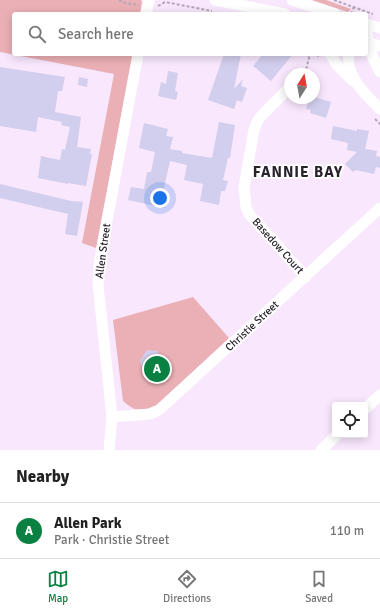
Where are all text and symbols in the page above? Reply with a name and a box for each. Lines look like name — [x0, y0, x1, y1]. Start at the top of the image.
search box — [12, 12, 368, 56]
icon: search — [26, 23, 48, 45]
text: Search here — [58, 25, 134, 43]
north arrow — [284, 68, 320, 104]
district label: FANNIE BAY — [253, 163, 343, 181]
your location — [150, 188, 170, 208]
street label: Basedow Court — [249, 215, 307, 277]
street label: Allen Street — [93, 223, 113, 279]
street label: Christie Street — [223, 298, 281, 354]
pin: A — [144, 354, 170, 384]
map controls — [332, 402, 368, 438]
button: locate — [332, 402, 368, 438]
text: Nearby — [16, 466, 69, 487]
text: Allen Park — [54, 514, 122, 532]
text: A — [25, 523, 33, 539]
text: 110 m — [330, 523, 364, 539]
text: Park · Christie Street — [54, 532, 169, 548]
tab: Map — [47, 568, 69, 605]
tab: Directions — [163, 568, 211, 605]
tab: Saved — [305, 568, 333, 605]

